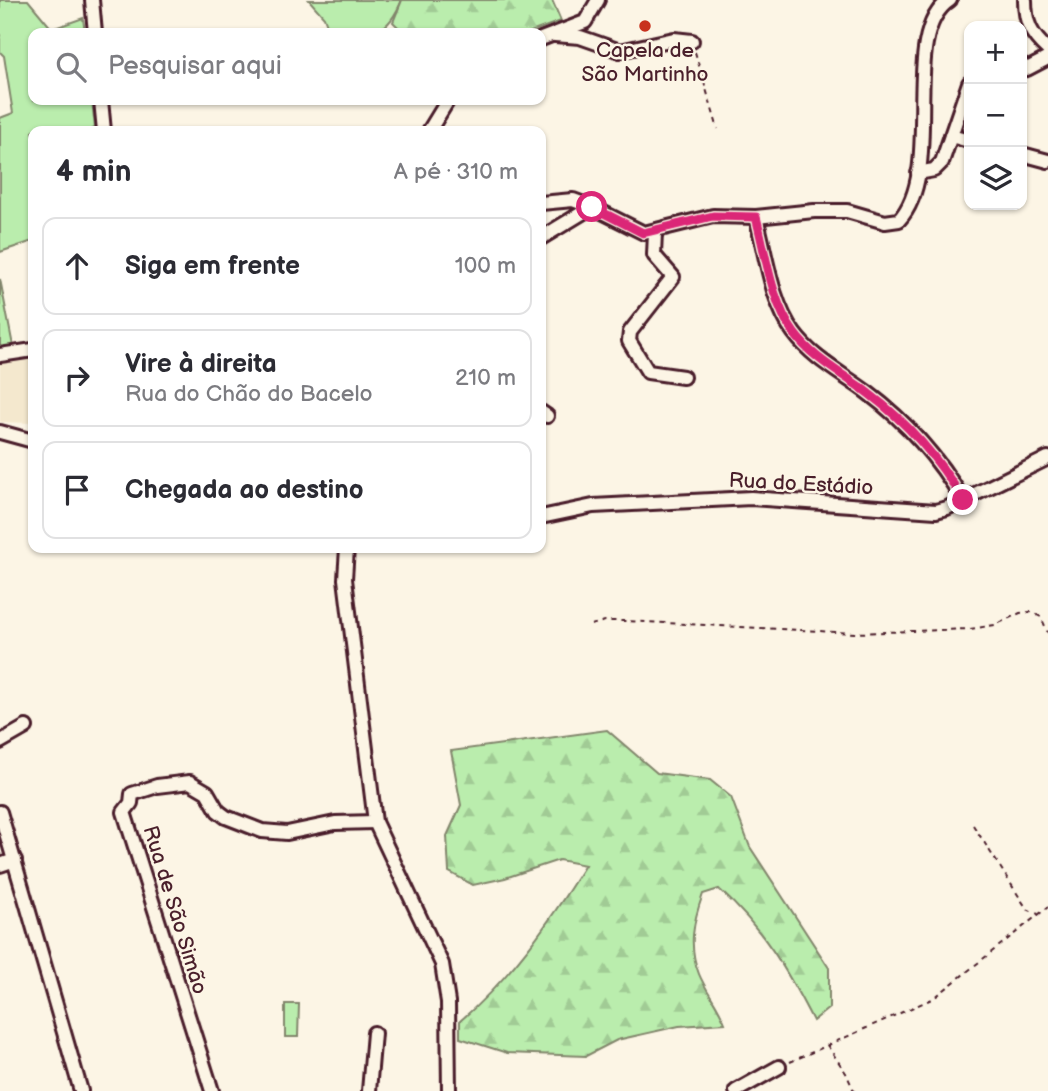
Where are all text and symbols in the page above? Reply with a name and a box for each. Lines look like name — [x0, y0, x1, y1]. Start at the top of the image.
marker: Capela de São Martinho — [637, 18, 653, 34]
map controls — [964, 21, 1027, 210]
button: + — [964, 21, 1027, 84]
search box — [28, 28, 546, 105]
place label: Capela de São Martinho — [582, 38, 709, 87]
icon: search — [52, 48, 90, 86]
text: Pesquisar aqui — [108, 51, 282, 82]
button: − — [964, 84, 1027, 147]
button: layers — [964, 147, 1027, 210]
text: 4 min — [56, 154, 131, 190]
text: A pé · 310 m — [394, 158, 518, 186]
route start — [576, 191, 607, 222]
icon: ahead — [58, 247, 96, 285]
text: Siga em frente — [125, 251, 300, 282]
text: 100 m — [455, 252, 516, 280]
text: Vire à direita — [125, 349, 277, 380]
icon: right — [58, 359, 96, 397]
text: 210 m — [455, 364, 516, 392]
text: Rua do Chão do Bacelo — [125, 380, 372, 408]
street label: Rua do Estádio — [728, 468, 874, 500]
icon: arrive — [58, 471, 96, 509]
text: Chegada ao destino — [125, 475, 363, 506]
route end — [947, 484, 978, 515]
street label: Rua de São Simão — [138, 823, 213, 997]

